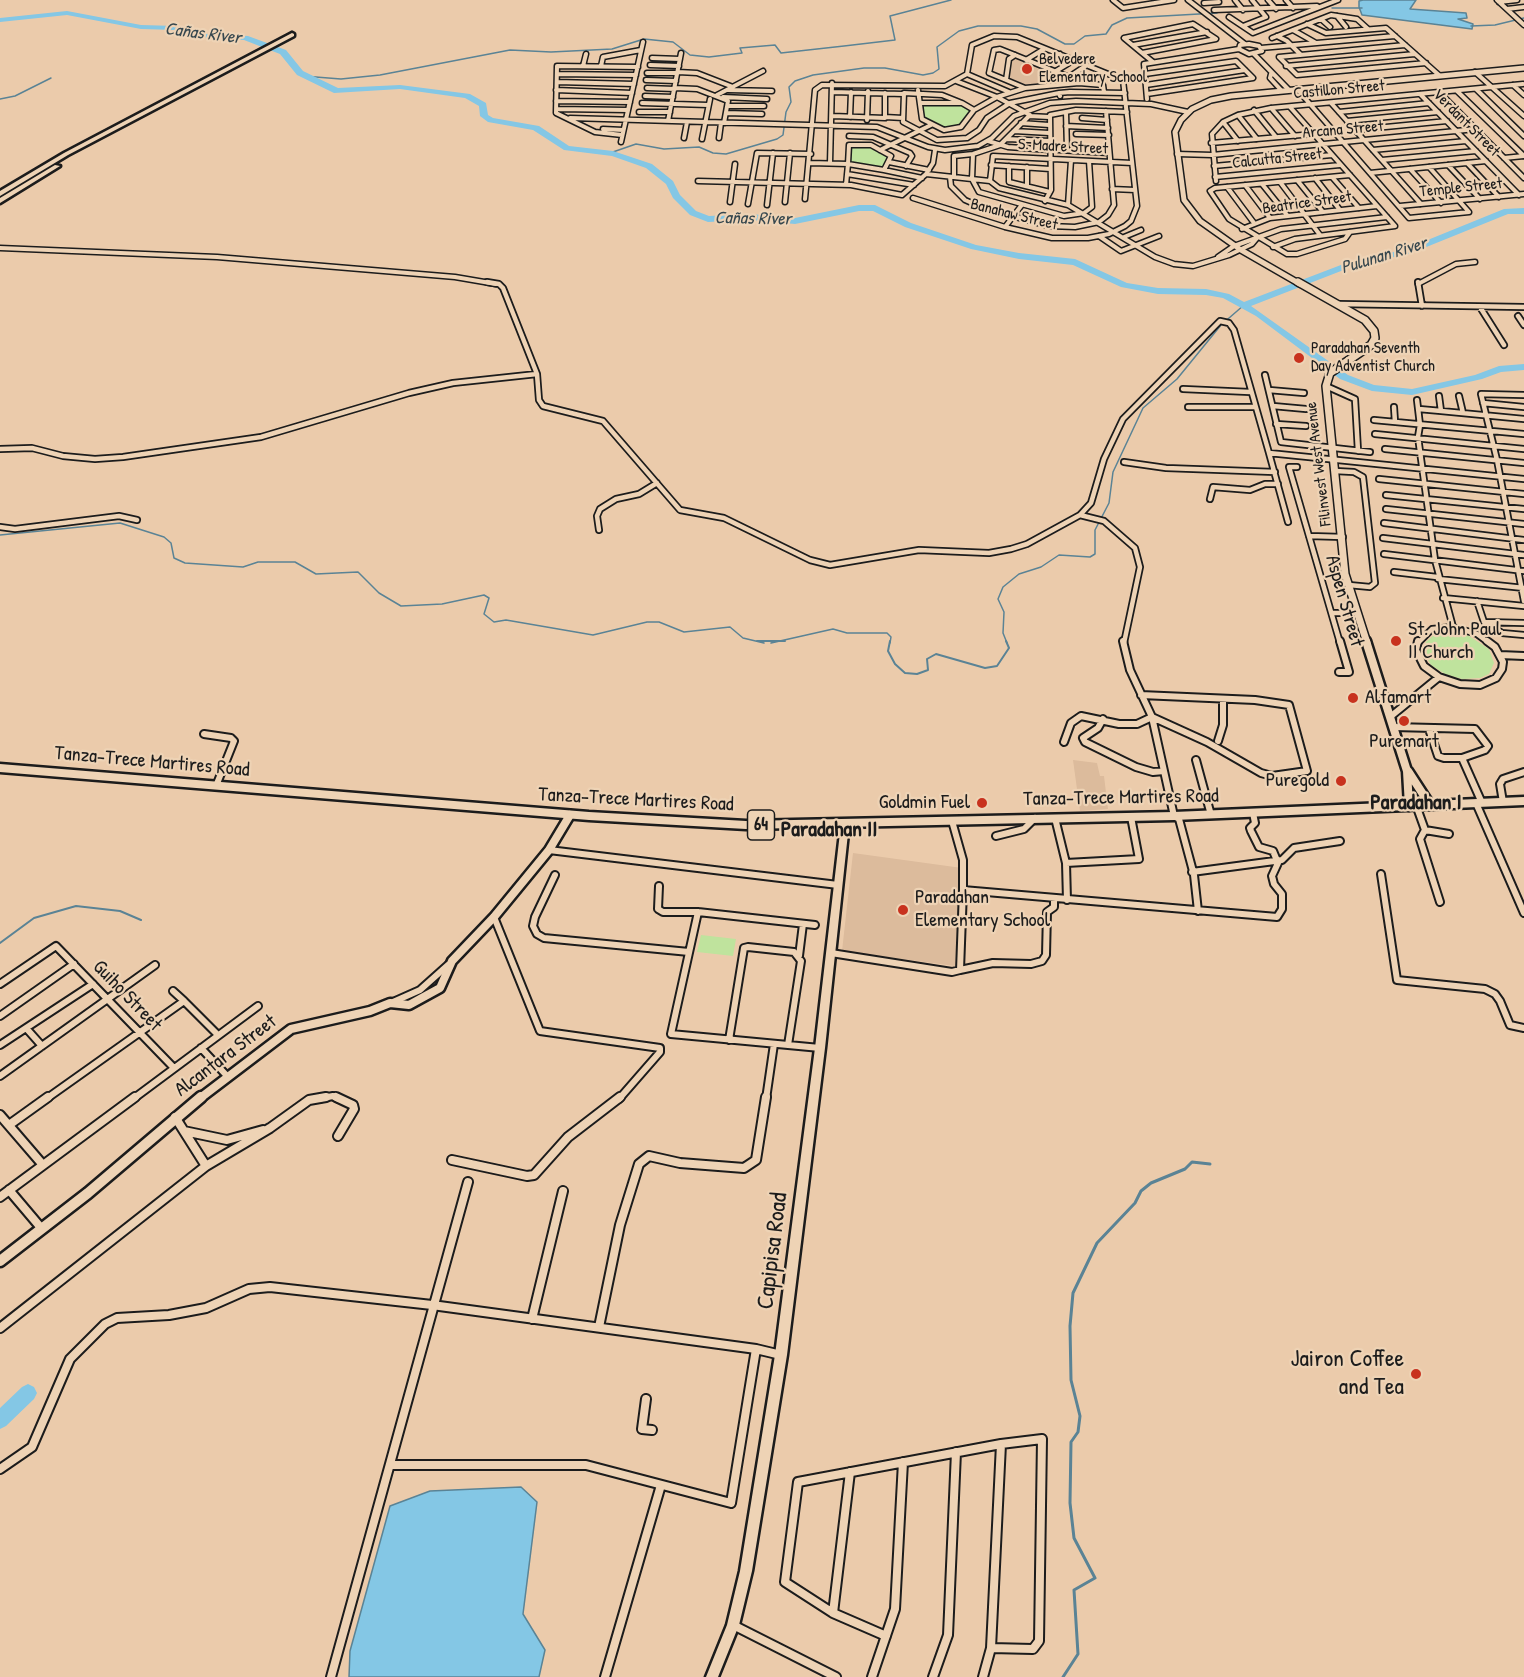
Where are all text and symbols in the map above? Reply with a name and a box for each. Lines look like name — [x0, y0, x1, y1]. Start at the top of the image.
water label: Cañas River — [164, 19, 242, 49]
place label: Belvedere Elementary School — [1039, 50, 1147, 88]
marker: Belvedere Elementary School — [1020, 62, 1034, 76]
street label: Castillon Street — [1292, 76, 1386, 104]
street label: Verdant Street — [1428, 85, 1504, 161]
street label: Arcana Street — [1302, 117, 1384, 143]
street label: S. Madre Street — [1018, 135, 1108, 159]
street label: Calcutta Street — [1231, 145, 1323, 173]
street label: Temple Street — [1419, 174, 1503, 202]
street label: Beatrice Street — [1261, 187, 1353, 219]
street label: Banahaw Street — [968, 195, 1060, 235]
water label: Cañas River — [714, 208, 792, 230]
water label: Pulunan River — [1338, 233, 1430, 279]
place label: Paradahan Seventh Day Adventist Church — [1311, 339, 1435, 377]
marker: Paradahan Seventh Day Adventist Church — [1292, 351, 1306, 365]
street label: Filinvest West Avenue — [1302, 401, 1336, 527]
street label: Aspen Street — [1319, 552, 1369, 650]
place label: St. John Paul II Church — [1408, 618, 1501, 665]
marker: St. John Paul II Church — [1389, 634, 1403, 648]
place label: Alfamart — [1365, 686, 1431, 710]
marker: Alfamart — [1346, 691, 1360, 705]
marker: Puremart — [1397, 714, 1411, 728]
place label: Puremart — [1369, 730, 1439, 754]
street label: Tanza-Trece Martires Road — [54, 742, 250, 782]
place label: Puregold — [1266, 769, 1329, 793]
marker: Puregold — [1334, 774, 1348, 788]
street label: Tanza-Trece Martires Road — [538, 783, 734, 817]
street label: Tanza-Trece Martires Road — [1023, 784, 1219, 812]
district label: Paradahan I — [1370, 790, 1462, 816]
place label: Goldmin Fuel — [879, 791, 970, 815]
marker: Goldmin Fuel — [975, 796, 989, 810]
road number: 64 — [748, 810, 774, 840]
district label: Paradahan II — [781, 817, 877, 843]
place label: Paradahan Elementary School — [915, 886, 1050, 933]
marker: Paradahan Elementary School — [896, 903, 910, 917]
street label: Guiho Street — [87, 955, 167, 1037]
street label: Alcantara Street — [170, 1010, 282, 1102]
street label: Capipisa Road — [752, 1191, 794, 1311]
place label: Jairon Coffee and Tea — [1291, 1346, 1404, 1402]
marker: Jairon Coffee and Tea — [1409, 1367, 1423, 1381]

